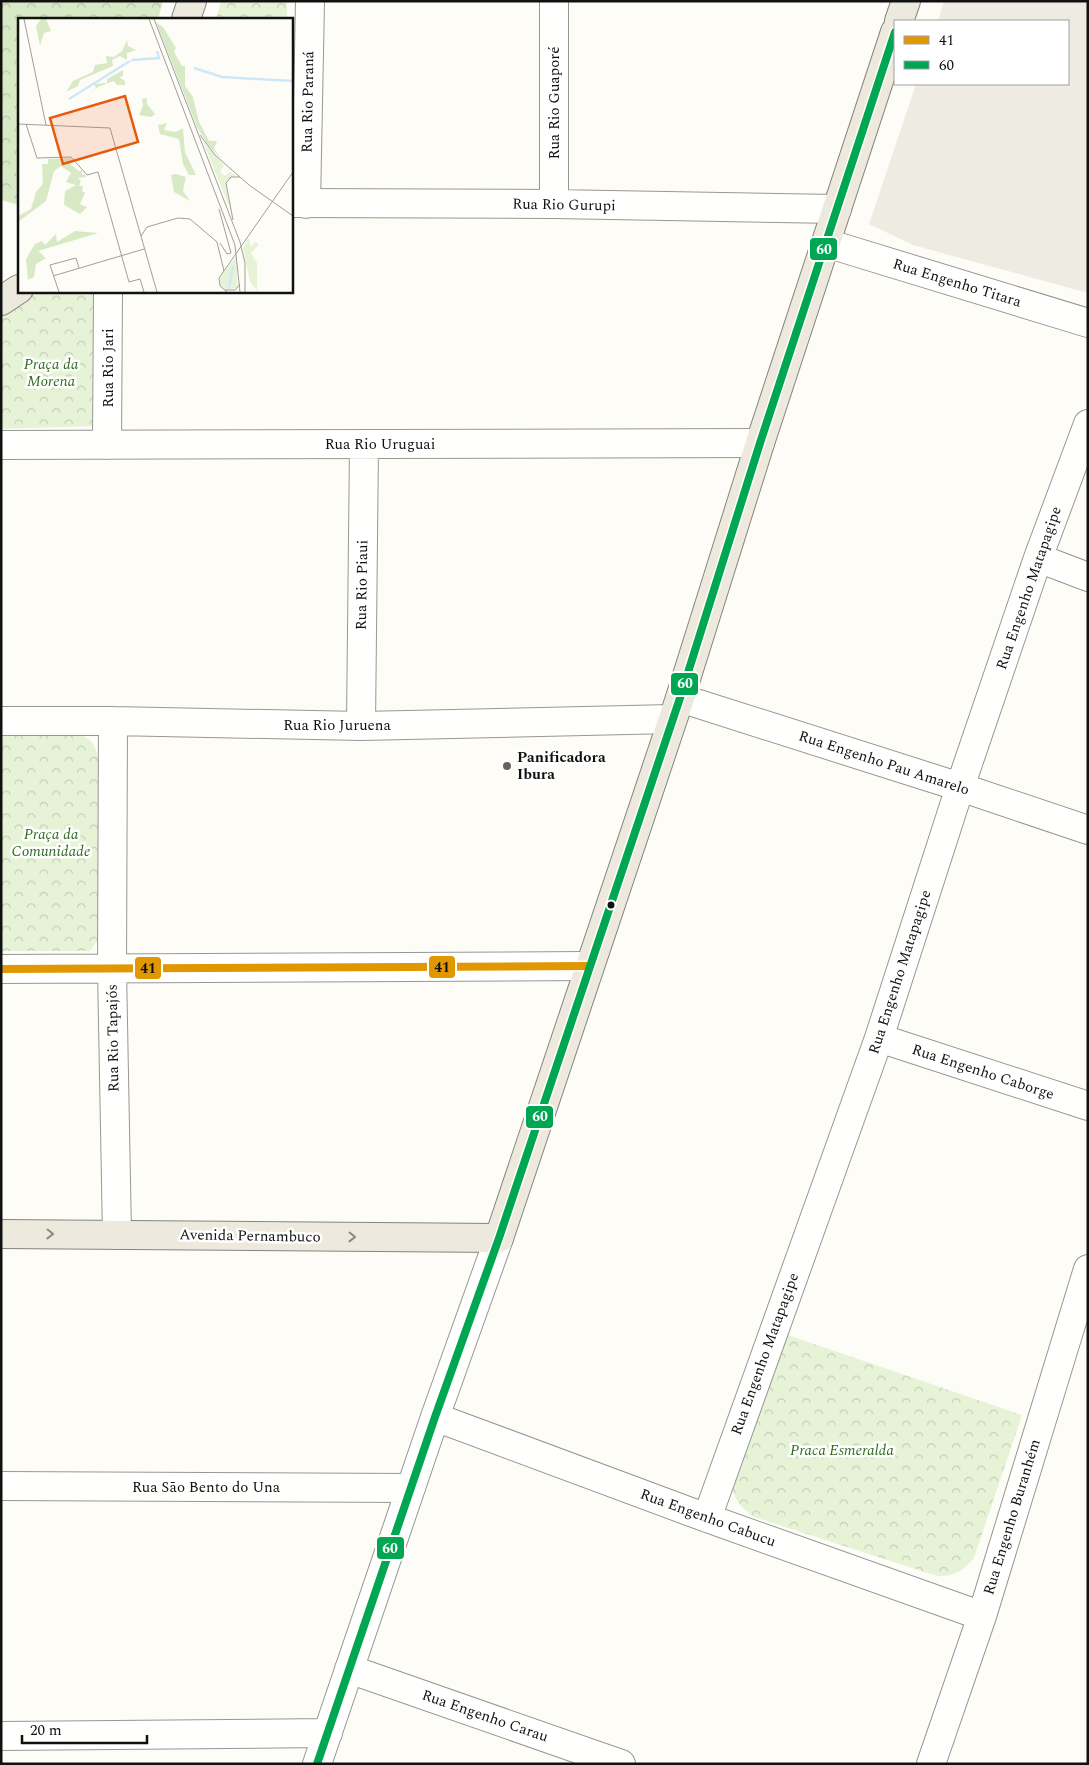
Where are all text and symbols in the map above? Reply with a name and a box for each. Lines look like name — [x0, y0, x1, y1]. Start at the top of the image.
inset map — [18, 18, 292, 292]
legend — [894, 20, 1069, 85]
text: 41 — [939, 29, 954, 52]
street label: Rua Rio Guaporé — [543, 46, 566, 160]
street label: Rua Rio Paraná — [296, 50, 320, 153]
text: 60 — [939, 54, 954, 77]
street label: Rua Rio Gurupi — [512, 193, 616, 217]
line badge: 60 — [809, 237, 838, 261]
text: 60 — [816, 239, 832, 260]
street label: Rua Engenho Titara — [890, 253, 1025, 314]
street label: Rua Rio Jari — [97, 328, 120, 408]
park label: Praça da Morena — [24, 353, 79, 393]
street label: Rua Rio Uruguai — [325, 433, 435, 456]
street label: Rua Engenho Matapagipe — [990, 503, 1068, 673]
street label: Rua Rio Piaui — [350, 540, 374, 630]
line badge: 60 — [670, 672, 699, 696]
text: 60 — [677, 673, 693, 694]
street label: Rua Rio Juruena — [283, 714, 391, 737]
street label: Rua Engenho Pau Amarelo — [796, 725, 972, 801]
place label: Panificadora Ibura — [517, 746, 606, 786]
marker: Panificadora Ibura — [501, 760, 513, 772]
park label: Praça da Comunidade — [12, 823, 91, 863]
street label: Rua Engenho Matapagipe — [863, 887, 937, 1057]
unlabelled marker — [606, 900, 616, 910]
line badge: 41 — [428, 955, 456, 979]
line badge: 41 — [134, 956, 162, 980]
text: 41 — [434, 957, 450, 978]
text: 41 — [140, 958, 156, 979]
street label: Rua Rio Tapajós — [101, 984, 125, 1092]
street label: Rua Engenho Caborge — [909, 1038, 1057, 1106]
line badge: 60 — [525, 1105, 554, 1129]
text: 60 — [532, 1106, 548, 1127]
street label: Avenida Pernambuco — [179, 1223, 321, 1249]
one-way arrow — [46, 1229, 54, 1239]
one-way arrow — [349, 1232, 357, 1242]
street label: Rua Engenho Matapagipe — [725, 1270, 805, 1438]
street label: Rua Engenho Buranhém — [977, 1436, 1047, 1598]
park label: Praca Esmeralda — [790, 1439, 894, 1462]
street label: Rua São Bento do Una — [132, 1476, 281, 1499]
street label: Rua Engenho Cabucu — [637, 1483, 779, 1553]
line badge: 60 — [376, 1536, 405, 1560]
text: 60 — [382, 1538, 398, 1559]
street label: Rua Engenho Carau — [419, 1684, 551, 1748]
scale bar — [22, 1712, 148, 1744]
text: 20 m — [30, 1719, 62, 1742]

